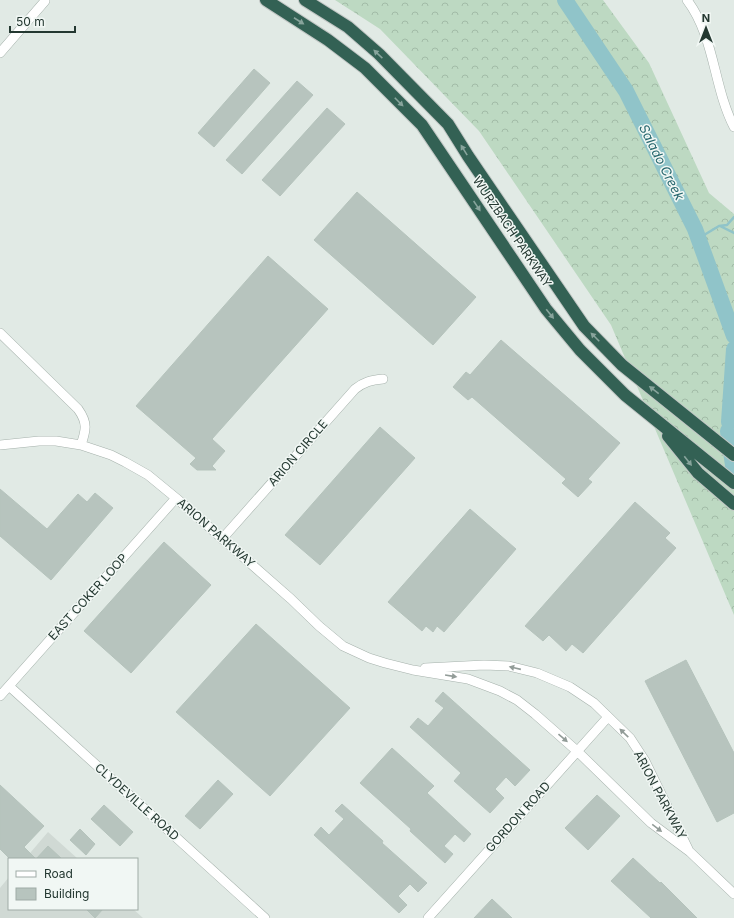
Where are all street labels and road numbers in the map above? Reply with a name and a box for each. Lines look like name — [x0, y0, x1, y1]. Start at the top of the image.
street label: WURZBACH PARKWAY — [470, 173, 555, 290]
street label: ARION CIRCLE — [265, 416, 331, 489]
street label: ARION PARKWAY — [174, 495, 258, 571]
street label: EAST COKER LOOP — [45, 550, 131, 643]
street label: ARION PARKWAY — [631, 748, 690, 842]
street label: CLYDEVILLE ROAD — [92, 760, 183, 843]
street label: GORDON ROAD — [482, 778, 553, 855]

